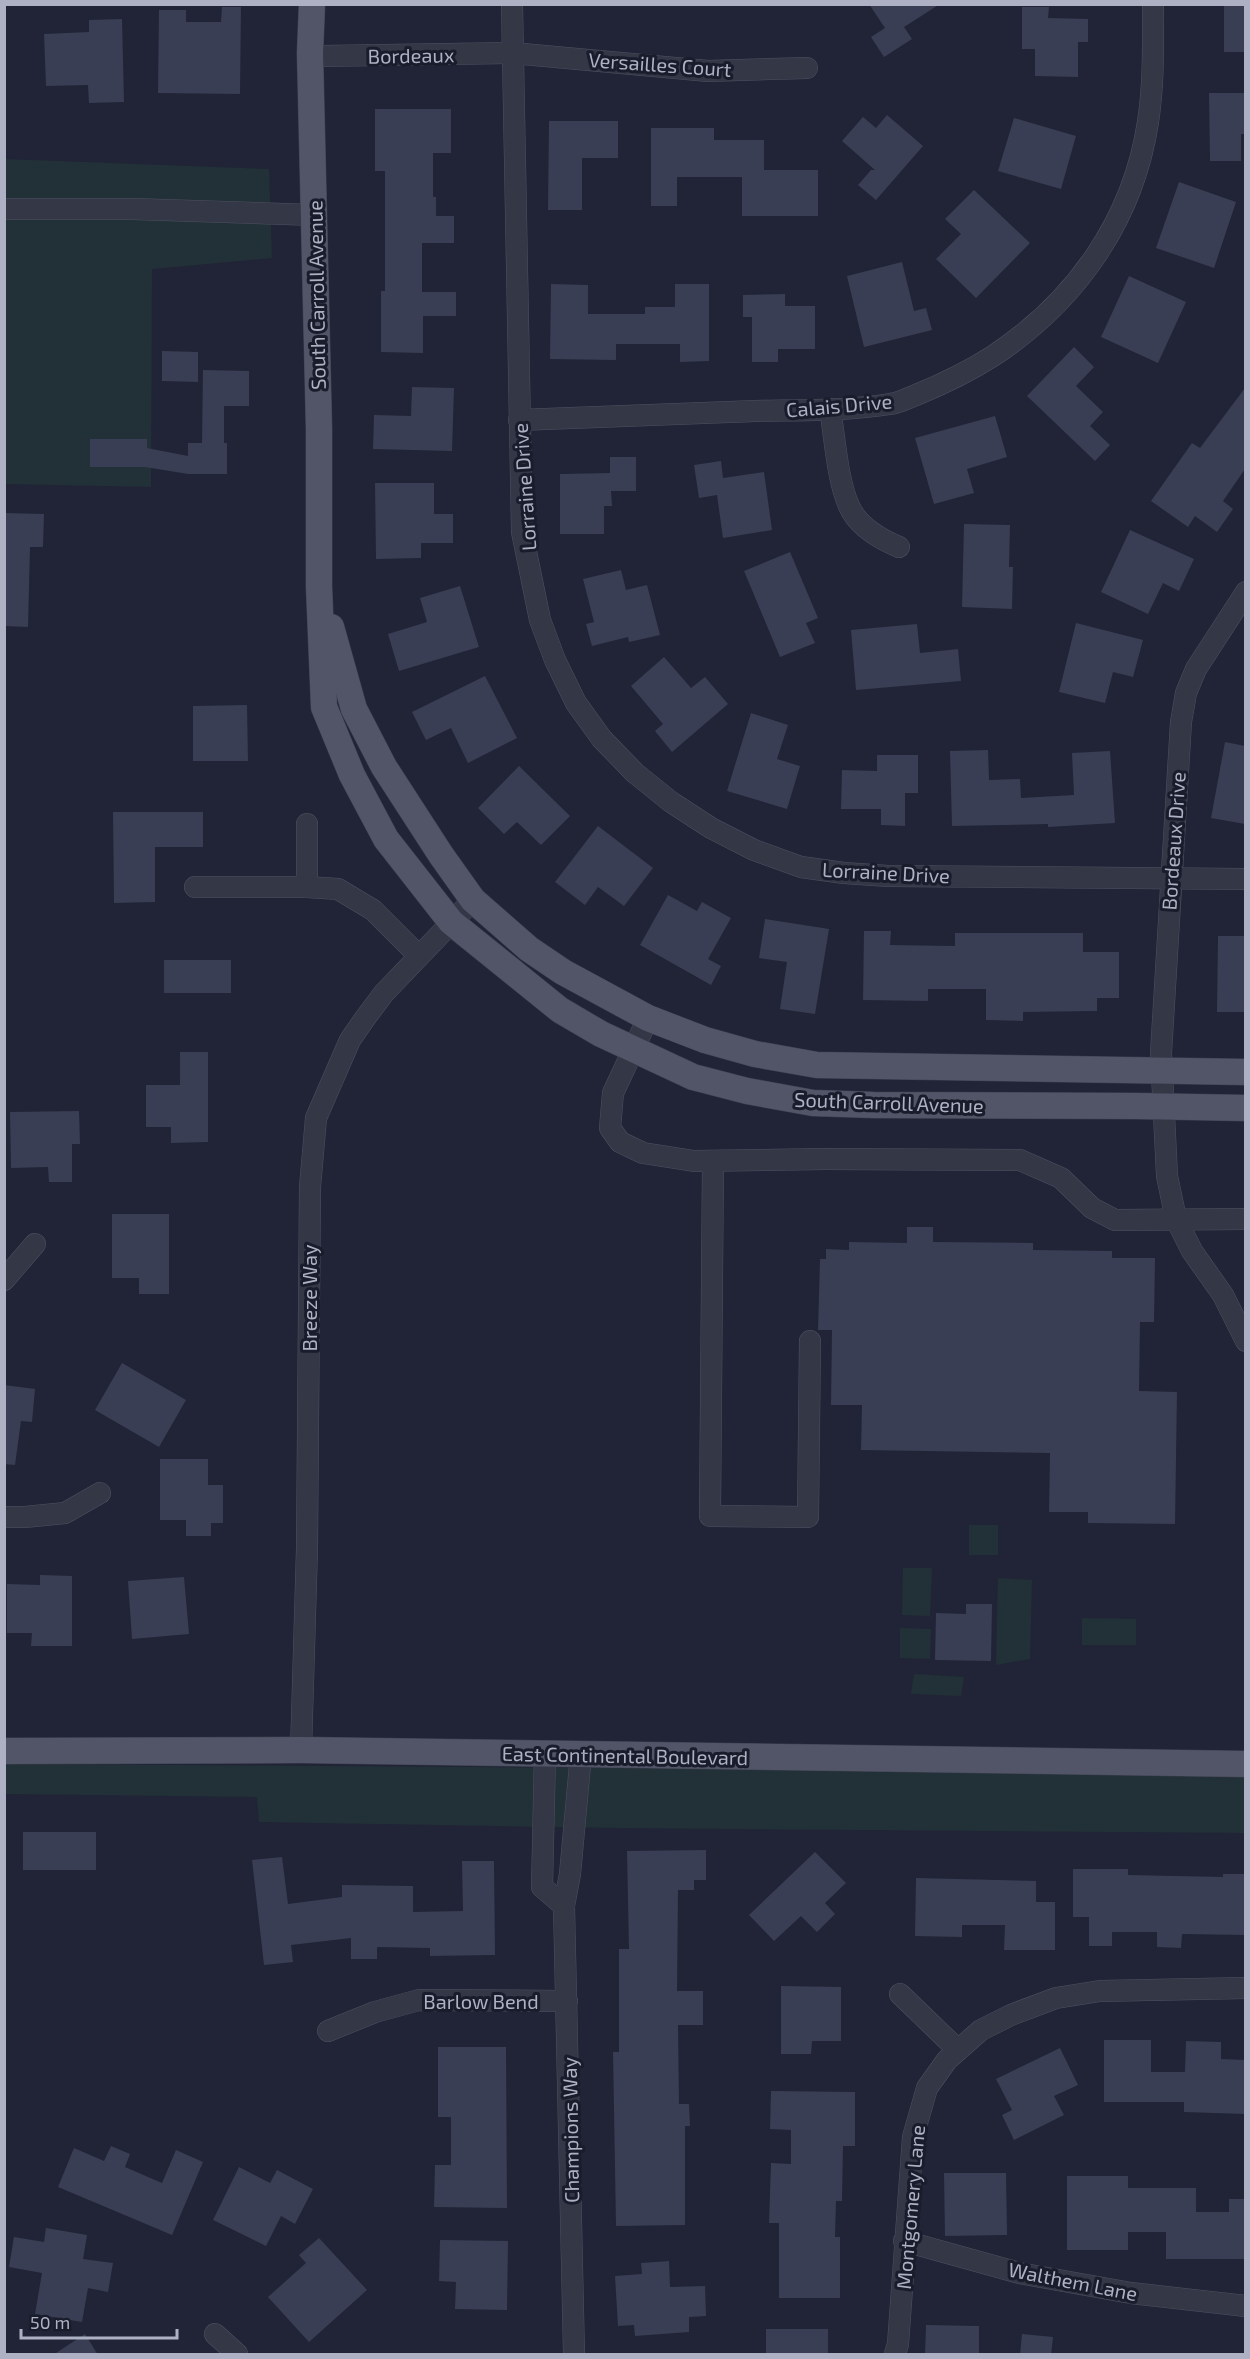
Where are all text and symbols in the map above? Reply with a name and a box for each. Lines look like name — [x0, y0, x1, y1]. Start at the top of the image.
street label: Bordeaux — [367, 42, 455, 68]
street label: Versailles Court — [588, 47, 733, 81]
street label: South Carroll Avenue — [302, 200, 330, 390]
street label: Calais Drive — [785, 388, 893, 422]
street label: Lorraine Drive — [508, 422, 540, 552]
street label: Bordeaux Drive — [1156, 771, 1190, 911]
street label: Lorraine Drive — [822, 857, 950, 887]
street label: South Carroll Avenue — [794, 1087, 984, 1117]
street label: Breeze Way — [297, 1244, 321, 1352]
street label: East Continental Boulevard — [502, 1741, 748, 1769]
street label: Barlow Bend — [423, 1989, 539, 2013]
street label: Champions Way — [557, 2057, 583, 2203]
street label: Montgomery Lane — [891, 2124, 929, 2290]
street label: Walthem Lane — [1006, 2257, 1140, 2305]
scale bar — [21, 2302, 177, 2340]
text: 50 m — [30, 2311, 70, 2333]

